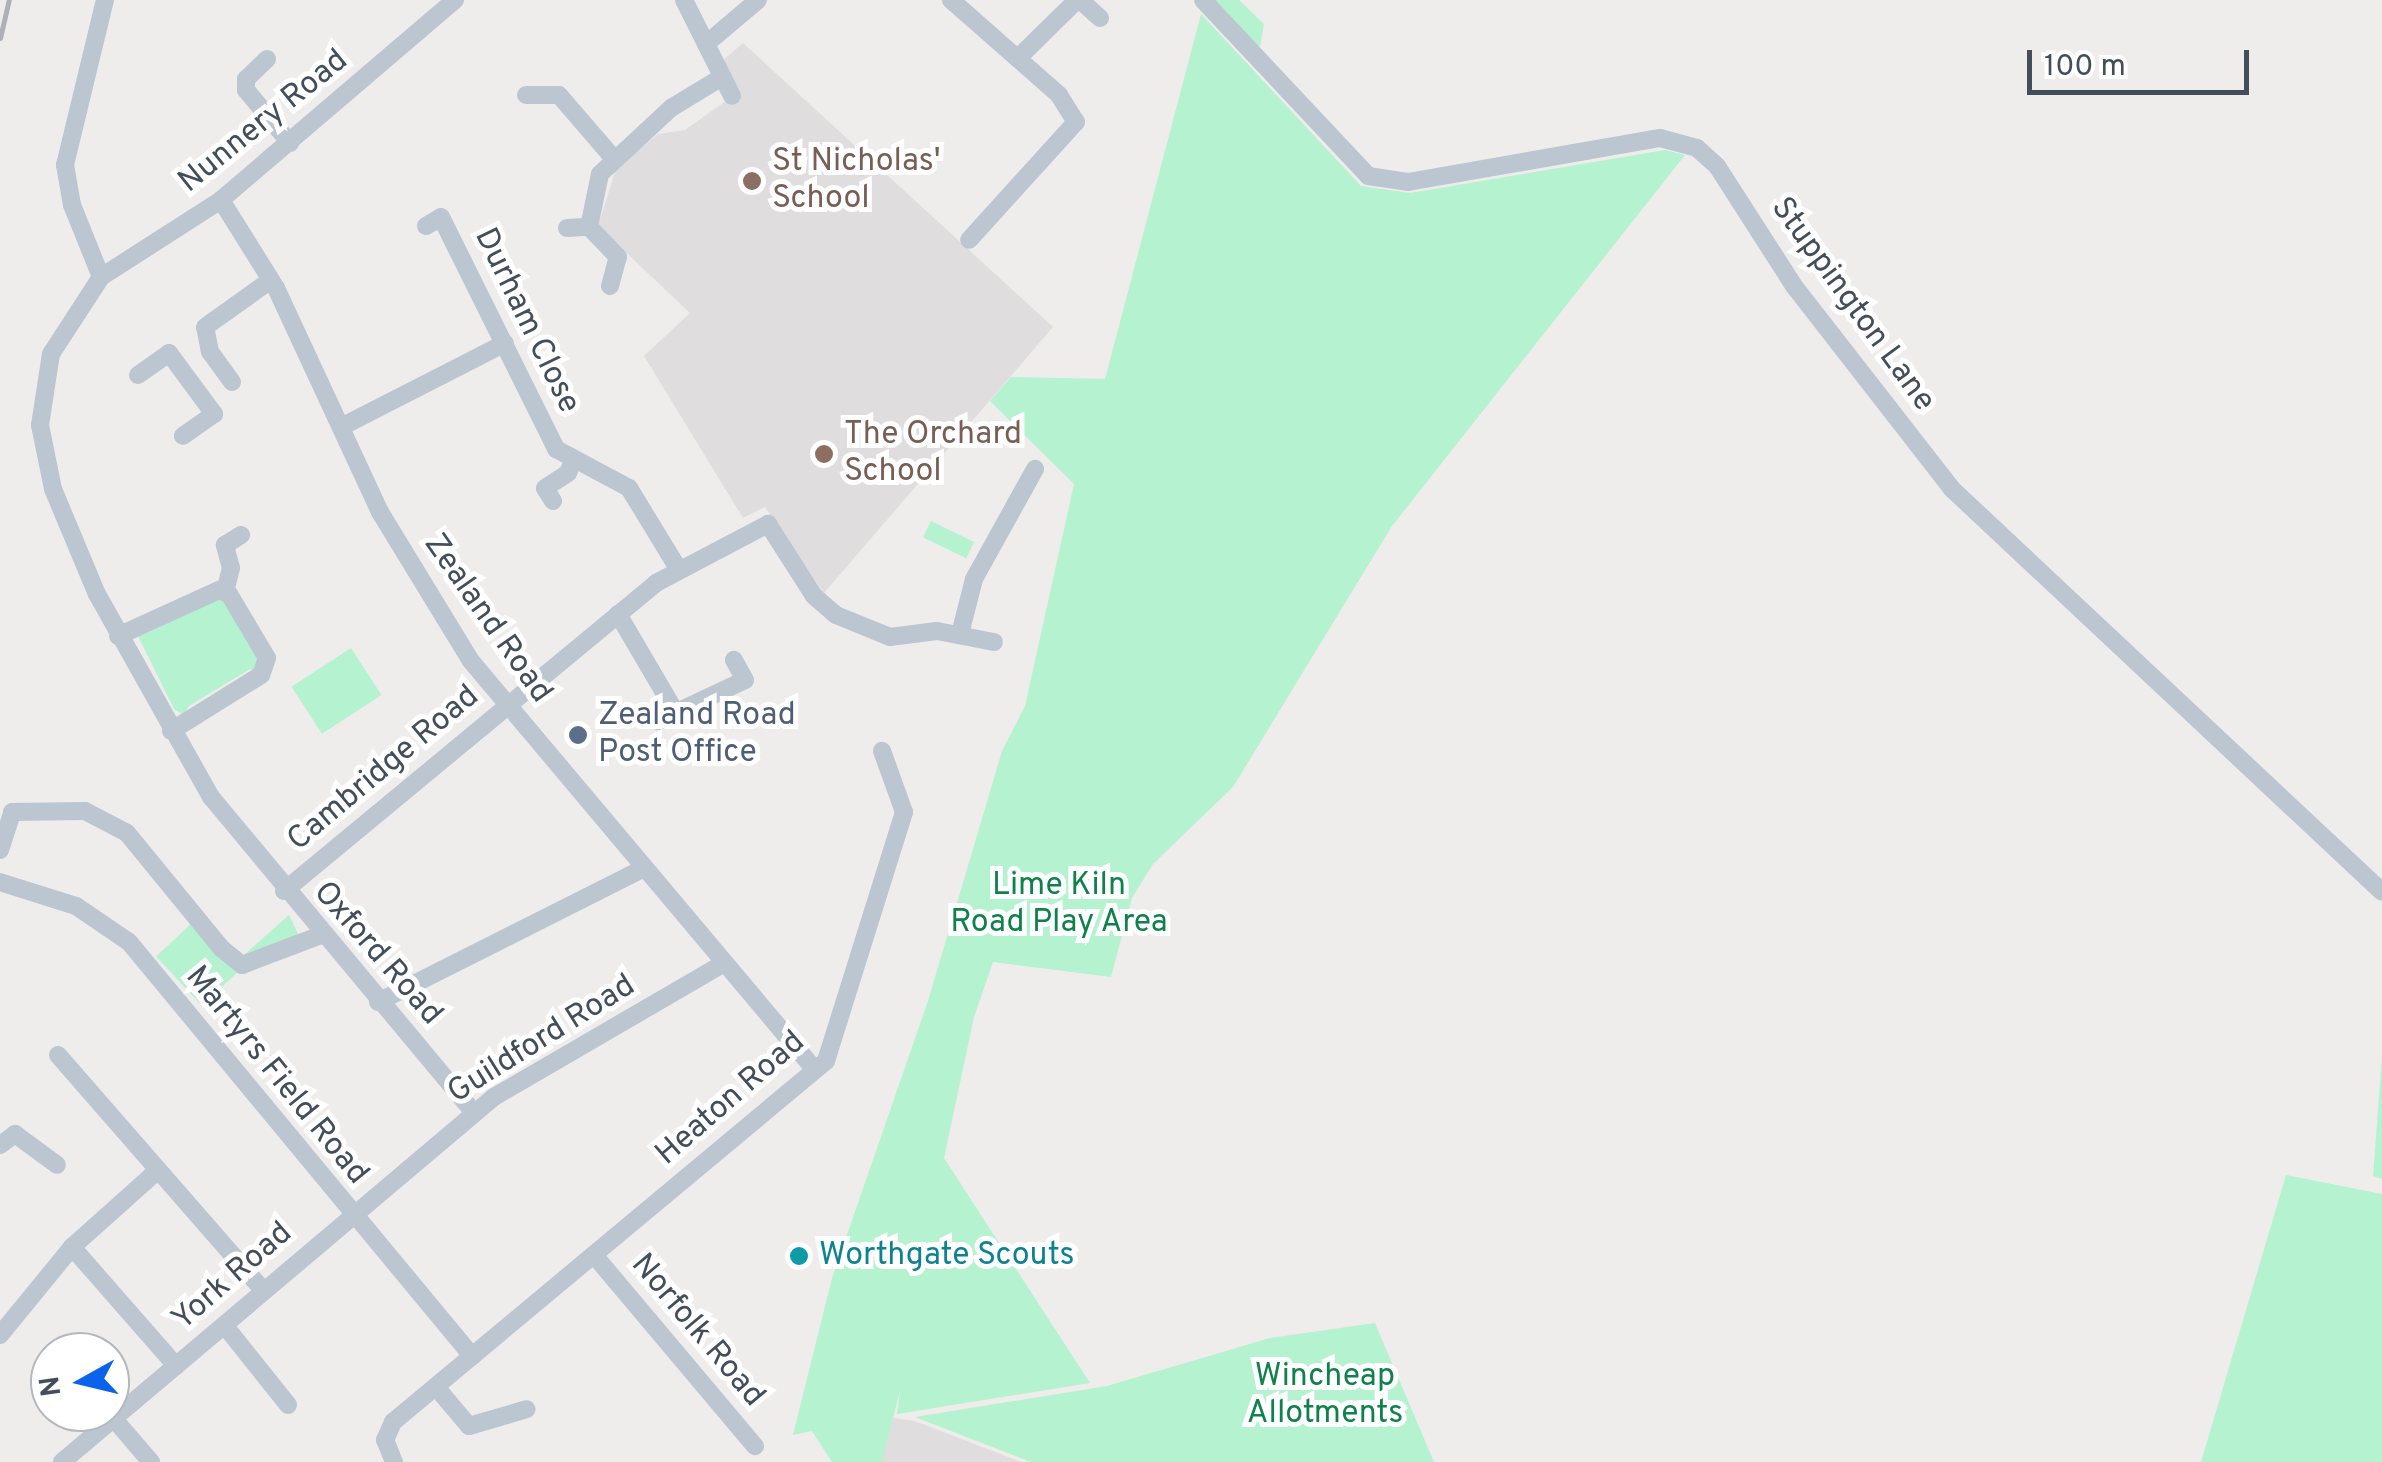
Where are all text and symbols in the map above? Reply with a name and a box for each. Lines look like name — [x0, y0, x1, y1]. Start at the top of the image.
scale bar — [2032, 30, 2254, 92]
street label: Nunnery Road — [172, 42, 356, 202]
text: 100 m — [2044, 49, 2126, 86]
place label: St Nicholas' School — [772, 144, 941, 219]
marker: St Nicholas' School — [741, 170, 763, 192]
street label: Stuppington Lane — [1762, 191, 1942, 419]
street label: Durham Close — [465, 222, 587, 420]
place label: The Orchard School — [844, 417, 1022, 492]
marker: The Orchard School — [813, 443, 835, 465]
street label: Zealand Road — [415, 527, 559, 711]
street label: Cambridge Road — [281, 678, 487, 860]
place label: Zealand Road Post Office — [598, 698, 796, 773]
marker: Zealand Road Post Office — [567, 724, 589, 746]
park label: Lime Kiln Road Play Area — [950, 868, 1168, 943]
street label: Oxford Road — [304, 874, 450, 1034]
street label: Martyrs Field Road — [176, 959, 376, 1193]
street label: Guildford Road — [441, 967, 643, 1113]
street label: Heaton Road — [649, 1024, 813, 1174]
street label: York Road — [165, 1215, 301, 1339]
place label: Worthgate Scouts — [819, 1237, 1074, 1275]
marker: Worthgate Scouts — [788, 1245, 810, 1267]
street label: Norfolk Road — [622, 1247, 772, 1415]
north arrow — [30, 1332, 130, 1432]
park label: Wincheap Allotments — [1247, 1359, 1403, 1434]
text: N — [33, 1373, 71, 1398]

